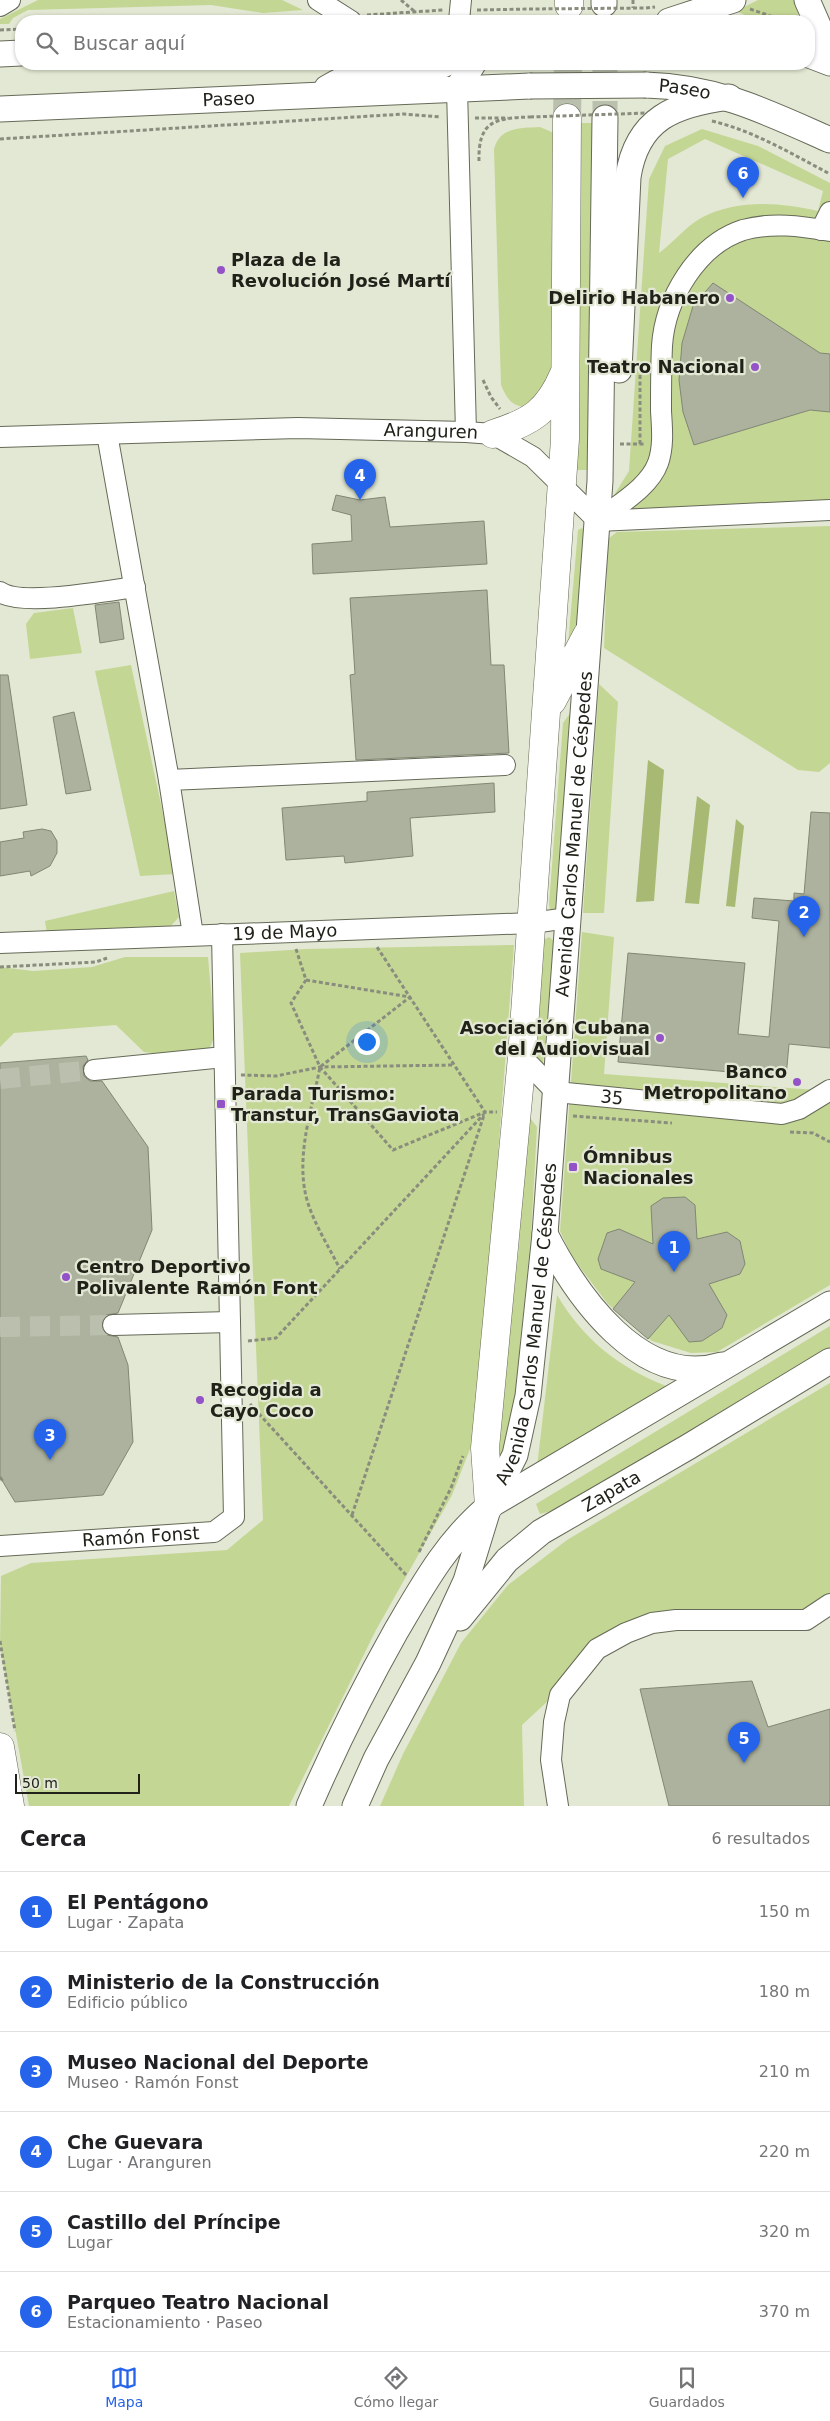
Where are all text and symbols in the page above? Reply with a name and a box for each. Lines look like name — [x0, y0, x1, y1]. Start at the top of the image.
search box — [15, 15, 815, 70]
icon: search — [33, 29, 61, 57]
text: Buscar aquí — [73, 32, 185, 54]
street label: Paseo — [658, 75, 713, 103]
street label: Paseo — [202, 87, 255, 110]
pin: 6 — [727, 157, 759, 198]
place label: Plaza de la Revolución José Martí — [231, 249, 451, 291]
marker: Plaza de la Revolución José Martí — [215, 264, 227, 276]
place label: Delirio Habanero — [548, 287, 720, 308]
marker: Delirio Habanero — [724, 292, 736, 304]
place label: Teatro Nacional — [587, 356, 745, 377]
marker: Teatro Nacional — [749, 361, 761, 373]
street label: Aranguren — [383, 419, 479, 443]
pin: 4 — [344, 459, 376, 500]
street label: Avenida Carlos Manuel de Céspedes — [551, 670, 596, 998]
pin: 2 — [788, 896, 820, 937]
street label: 19 de Mayo — [232, 919, 338, 944]
place label: Asociación Cubana del Audiovisual — [460, 1017, 650, 1059]
your location — [354, 1029, 380, 1055]
marker: Asociación Cubana del Audiovisual — [654, 1032, 666, 1044]
place label: Banco Metropolitano — [644, 1061, 787, 1103]
marker: Banco Metropolitano — [791, 1076, 803, 1088]
place label: Parada Turismo: Transtur, TransGaviota — [231, 1083, 459, 1125]
street label: 35 — [600, 1085, 624, 1109]
marker: Parada Turismo: Transtur, TransGaviota — [215, 1098, 227, 1110]
place label: Ómnibus Nacionales — [583, 1146, 693, 1188]
marker: Ómnibus Nacionales — [567, 1161, 579, 1173]
street label: Avenida Carlos Manuel de Céspedes — [491, 1162, 560, 1488]
pin: 1 — [658, 1231, 690, 1272]
place label: Centro Deportivo Polivalente Ramón Font — [76, 1256, 318, 1298]
marker: Centro Deportivo Polivalente Ramón Font — [60, 1271, 72, 1283]
place label: Recogida a Cayo Coco — [210, 1379, 322, 1421]
marker: Recogida a Cayo Coco — [194, 1394, 206, 1406]
pin: 3 — [34, 1419, 66, 1460]
street label: Zapata — [578, 1466, 644, 1516]
street label: Ramón Fonst — [81, 1522, 200, 1551]
pin: 5 — [728, 1722, 760, 1763]
scale bar — [15, 1771, 140, 1794]
text: 50 m — [22, 1775, 58, 1791]
text: Cerca — [20, 1827, 87, 1851]
text: 6 resultados — [711, 1829, 810, 1848]
text: El Pentágono — [67, 1891, 209, 1913]
text: 1 — [30, 1902, 42, 1921]
text: 150 m — [759, 1902, 810, 1921]
text: Lugar · Zapata — [67, 1913, 184, 1932]
text: Ministerio de la Construcción — [67, 1971, 380, 1993]
text: 2 — [30, 1982, 42, 2001]
text: 180 m — [759, 1982, 810, 2001]
text: Edificio público — [67, 1993, 188, 2012]
text: Museo Nacional del Deporte — [67, 2051, 369, 2073]
text: 3 — [30, 2062, 42, 2081]
text: 210 m — [759, 2062, 810, 2081]
text: Museo · Ramón Fonst — [67, 2073, 239, 2092]
text: Che Guevara — [67, 2131, 203, 2153]
text: 4 — [30, 2142, 42, 2161]
text: 220 m — [759, 2142, 810, 2161]
text: Lugar · Aranguren — [67, 2153, 212, 2172]
text: Castillo del Príncipe — [67, 2211, 281, 2233]
text: 5 — [30, 2222, 42, 2241]
text: 320 m — [759, 2222, 810, 2241]
text: Lugar — [67, 2233, 112, 2252]
text: Parqueo Teatro Nacional — [67, 2291, 329, 2313]
text: 6 — [30, 2302, 42, 2321]
text: 370 m — [759, 2302, 810, 2321]
text: Estacionamiento · Paseo — [67, 2313, 263, 2332]
tab: Mapa — [105, 2364, 143, 2410]
tab: Cómo llegar — [354, 2364, 438, 2410]
tab: Guardados — [649, 2364, 725, 2410]

